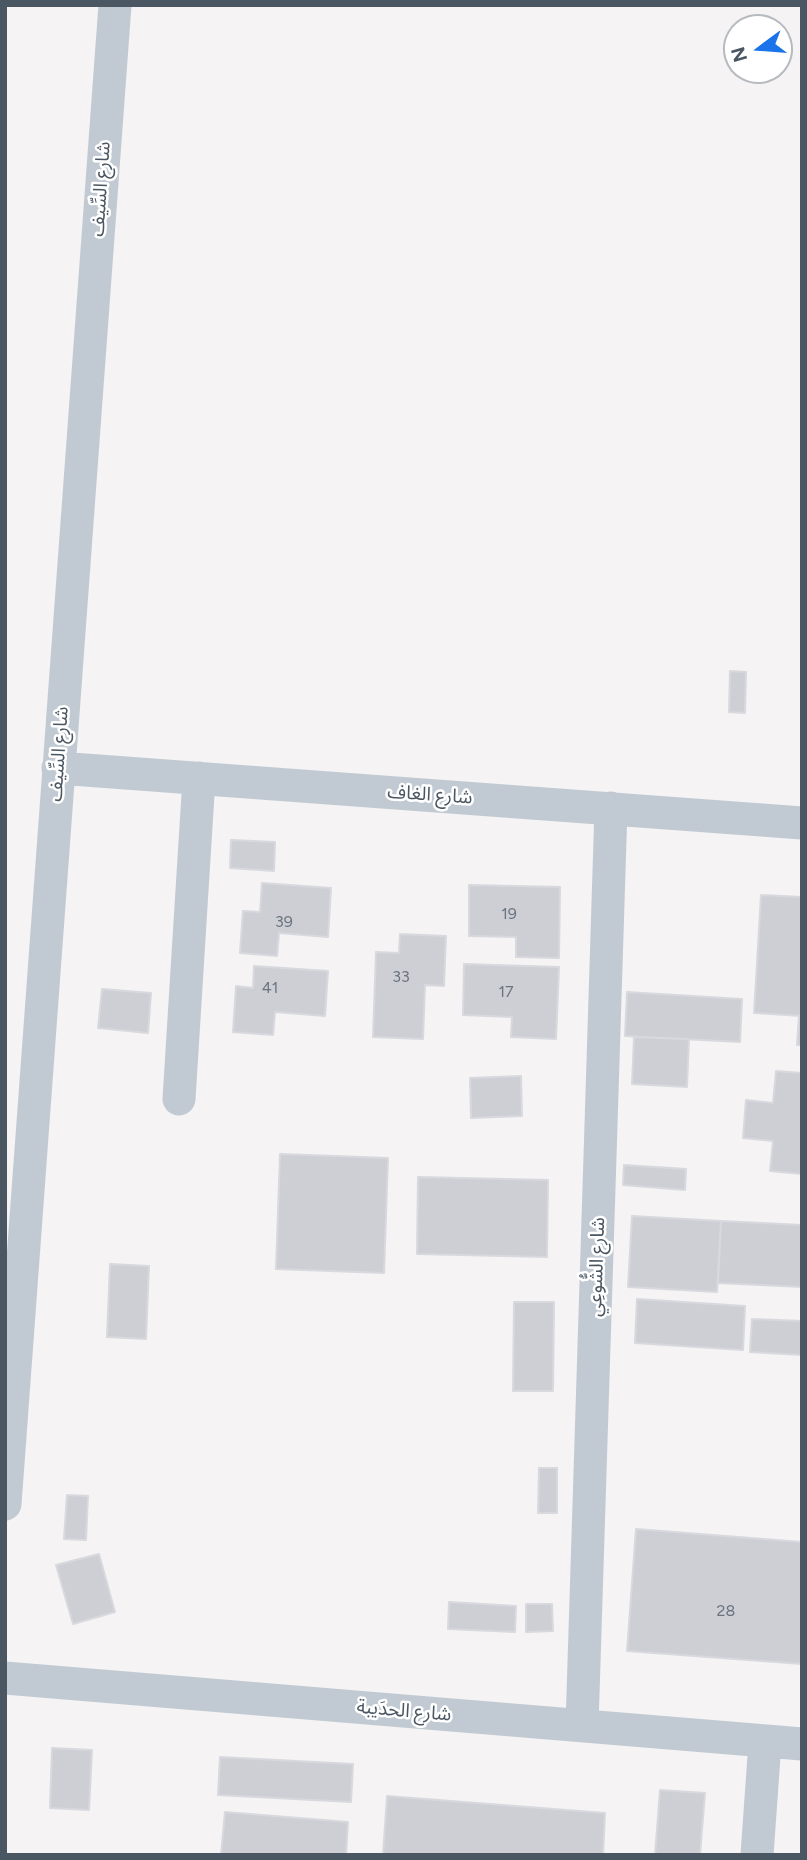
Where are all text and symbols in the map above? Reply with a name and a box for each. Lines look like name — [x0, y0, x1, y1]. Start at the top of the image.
north arrow — [723, 14, 793, 84]
text: N — [726, 44, 752, 65]
street label: شارع السِّيف — [86, 141, 116, 237]
street label: شارع السِّيف — [44, 706, 74, 802]
street label: شارع الغاف — [387, 781, 473, 809]
house number: 19 — [501, 904, 517, 924]
house number: 39 — [275, 912, 293, 932]
house number: 33 — [392, 967, 410, 987]
house number: 41 — [262, 978, 278, 998]
house number: 17 — [498, 982, 514, 1002]
street label: شارع الشُّوعِي — [584, 1217, 610, 1317]
house number: 28 — [717, 1601, 735, 1621]
street label: شارع الحدَيبة — [356, 1696, 452, 1726]

